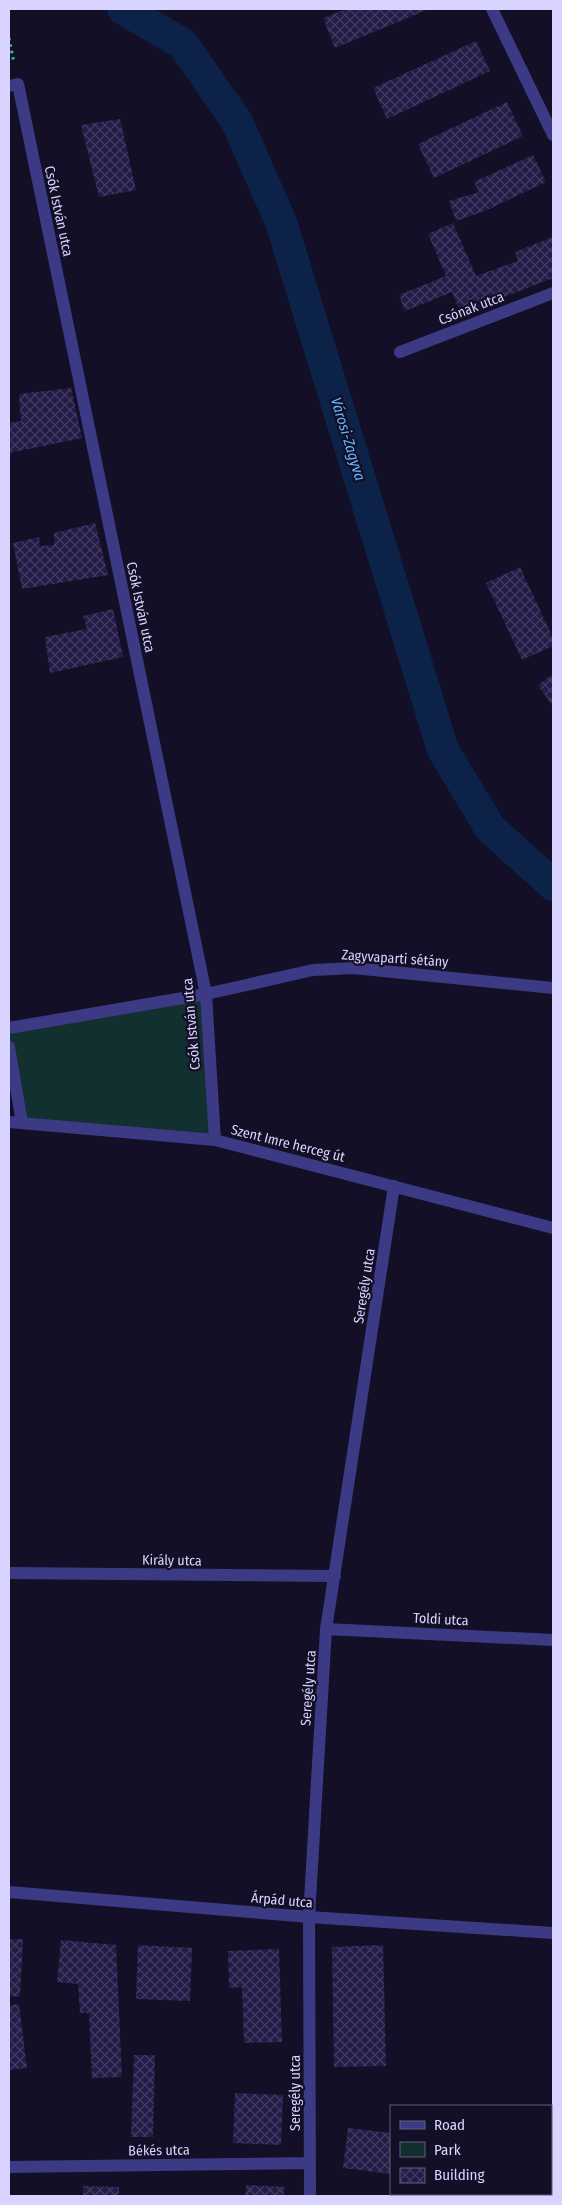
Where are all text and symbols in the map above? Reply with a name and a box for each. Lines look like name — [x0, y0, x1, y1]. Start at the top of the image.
street label: Csók István utca — [41, 164, 76, 258]
street label: Csónak utca — [436, 288, 506, 329]
water label: Városi-Zagyva — [327, 395, 369, 483]
street label: Csók István utca — [123, 560, 158, 654]
street label: Zagyvaparti sétány — [341, 946, 450, 971]
street label: Csók István utca — [179, 977, 204, 1071]
street label: Szent Imre herceg út — [229, 1121, 347, 1166]
street label: Seregély utca — [350, 1247, 379, 1325]
street label: Király utca — [142, 1551, 202, 1570]
street label: Toldi utca — [413, 1610, 469, 1629]
street label: Seregély utca — [297, 1649, 320, 1727]
street label: Árpád utca — [251, 1888, 314, 1912]
street label: Seregély utca — [287, 2055, 304, 2131]
legend — [390, 2105, 552, 2195]
text: Road — [434, 2116, 465, 2134]
street label: Békés utca — [128, 2141, 190, 2160]
text: Park — [434, 2141, 461, 2159]
text: Building — [434, 2166, 485, 2184]

